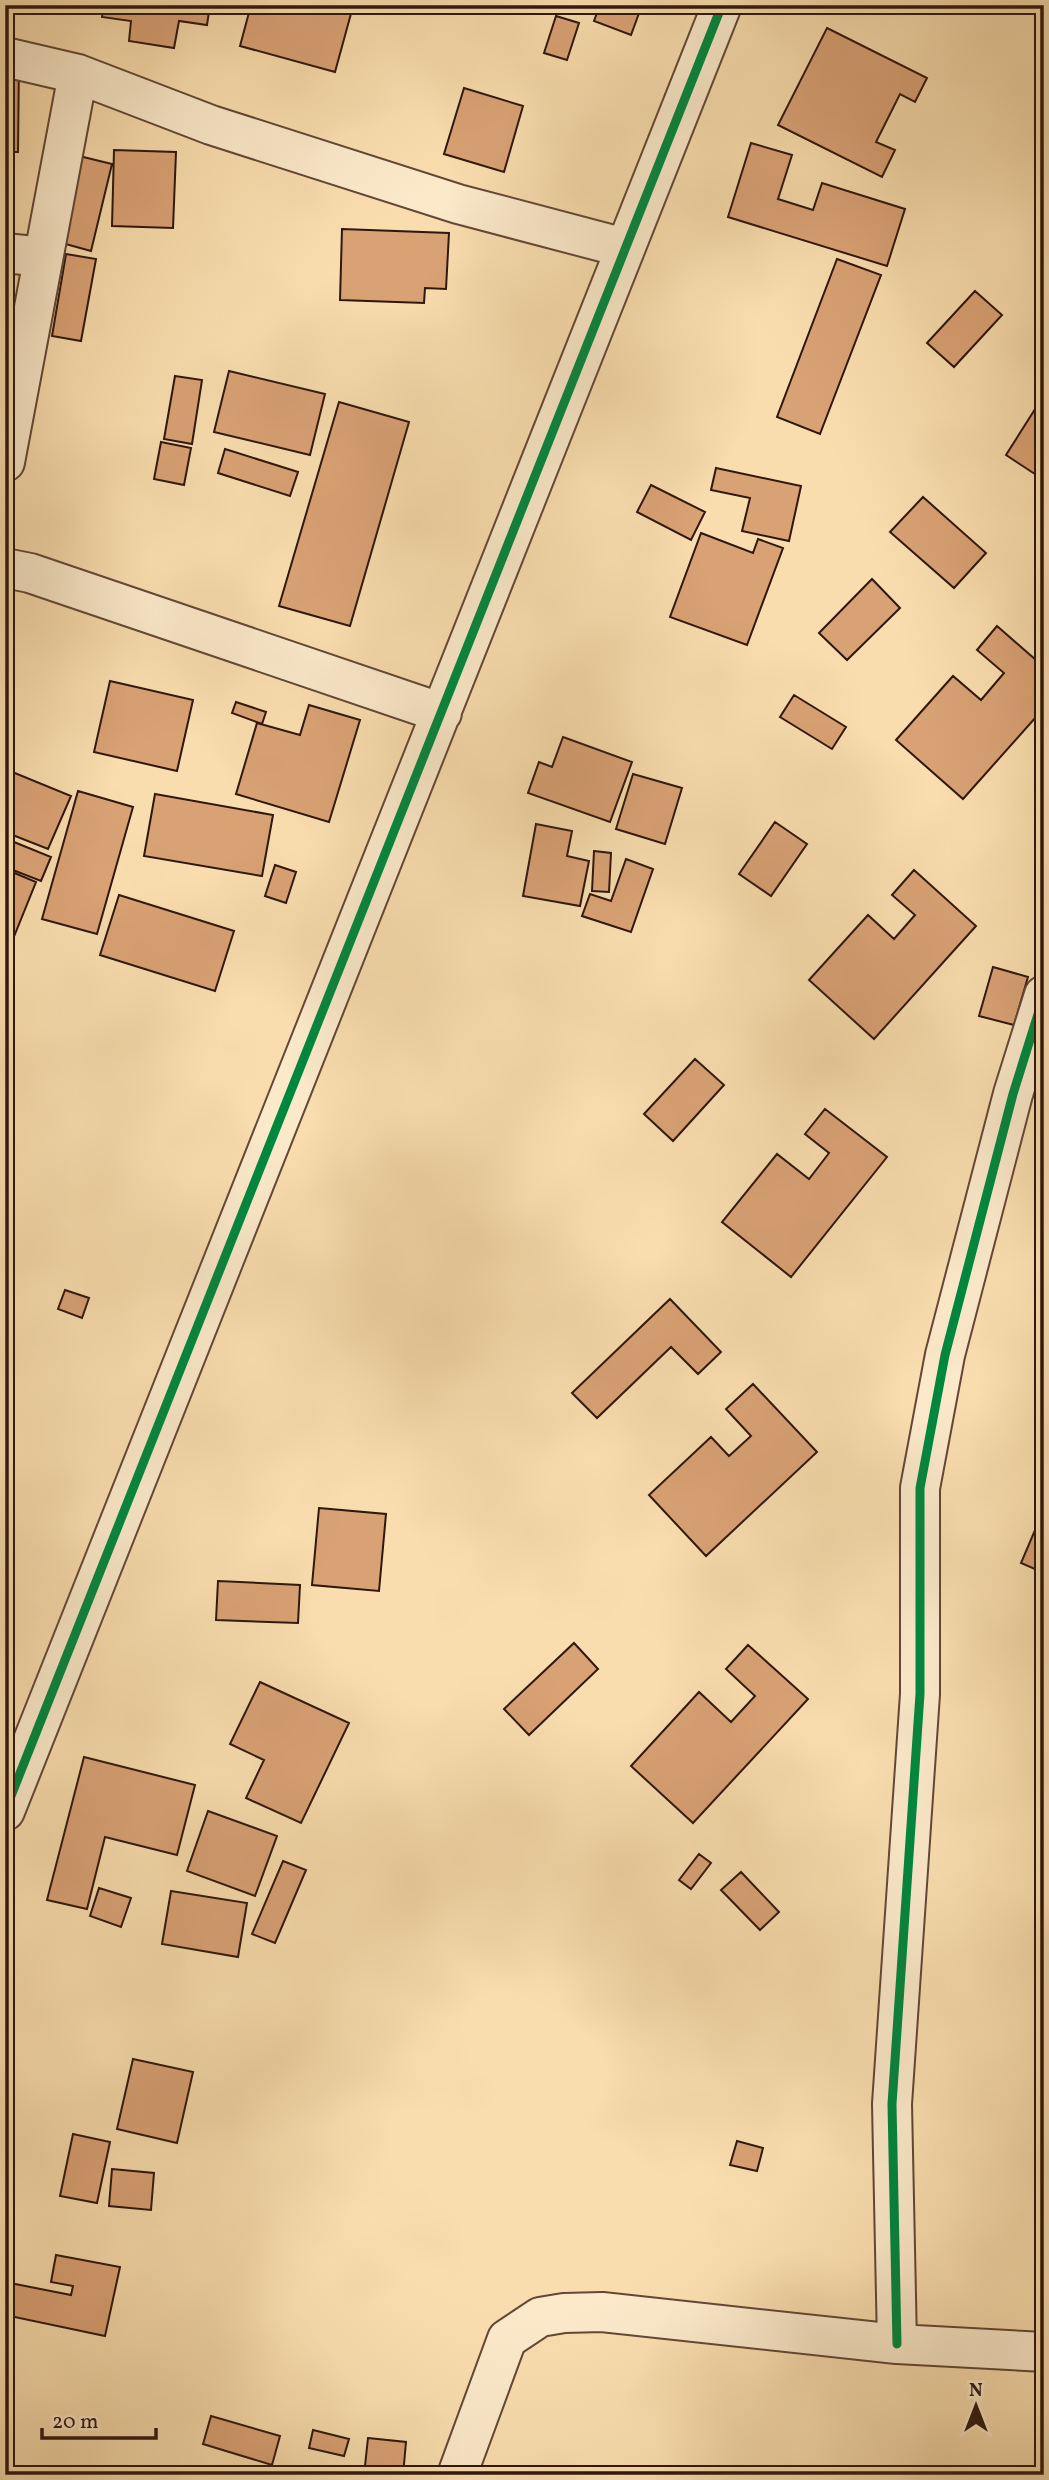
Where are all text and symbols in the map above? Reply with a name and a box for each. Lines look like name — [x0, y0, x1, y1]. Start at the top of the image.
north arrow — [940, 2372, 1010, 2442]
text: N — [969, 2378, 983, 2404]
scale bar — [42, 2396, 156, 2440]
text: 20 m — [52, 2408, 98, 2437]

